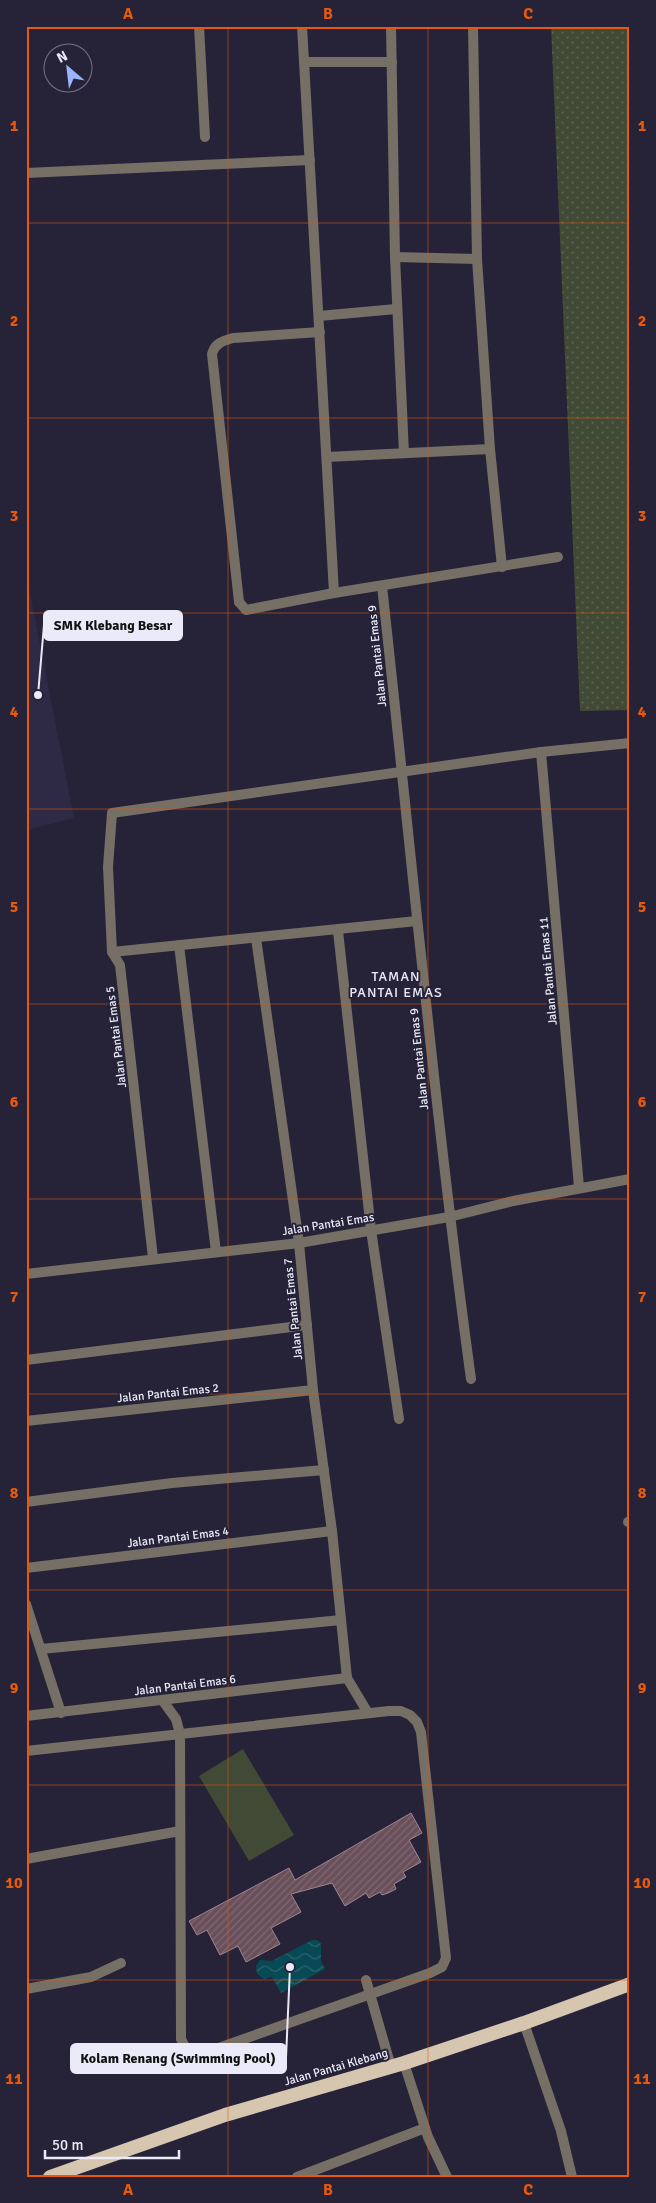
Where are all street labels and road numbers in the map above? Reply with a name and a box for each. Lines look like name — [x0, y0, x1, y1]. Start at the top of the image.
street label: Jalan Pantai Emas 9 — [365, 604, 390, 708]
street label: Jalan Pantai Emas 11 — [536, 916, 561, 1026]
street label: Jalan Pantai Emas 5 — [103, 985, 130, 1089]
street label: Jalan Pantai Emas 9 — [407, 1007, 432, 1111]
street label: Jalan Pantai Emas — [281, 1210, 375, 1239]
street label: Jalan Pantai Emas 7 — [281, 1257, 306, 1361]
street label: Jalan Pantai Emas 2 — [116, 1381, 220, 1406]
street label: Jalan Pantai Emas 4 — [126, 1524, 230, 1551]
street label: Jalan Pantai Emas 6 — [133, 1672, 237, 1699]
street label: Jalan Pantai Klebang — [283, 2045, 390, 2089]

